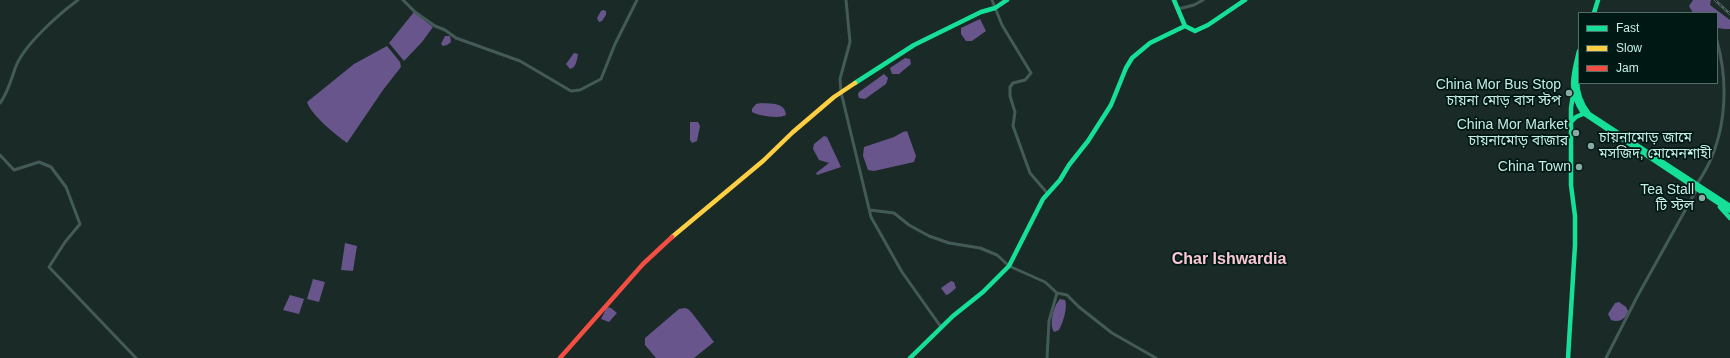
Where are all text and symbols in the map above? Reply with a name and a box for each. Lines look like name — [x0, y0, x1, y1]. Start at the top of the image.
legend — [1578, 12, 1718, 84]
text: Fast — [1616, 21, 1639, 35]
text: Slow — [1616, 41, 1642, 55]
text: Jam — [1616, 61, 1639, 75]
place label: China Mor Bus Stop চায়না মোড় বাস স্টপ — [1436, 77, 1561, 110]
marker: China Mor Bus Stop চায়না মোড় বাস স্টপ — [1564, 88, 1574, 98]
place label: China Mor Market চায়নামোড় বাজার — [1457, 117, 1568, 150]
marker: China Mor Market চায়নামোড় বাজার — [1571, 128, 1581, 138]
place label: চায়নামোড় জামে মসজিদ, মোমেনশাহী — [1599, 130, 1711, 162]
marker: চায়নামোড় জামে মসজিদ, মোমেনশাহী — [1586, 141, 1596, 151]
place label: China Town — [1498, 159, 1571, 175]
marker: China Town — [1574, 162, 1584, 172]
place label: Tea Stall টি স্টল — [1640, 182, 1694, 214]
marker: Tea Stall টি স্টল — [1697, 193, 1707, 203]
district label: Char Ishwardia — [1172, 250, 1286, 270]

